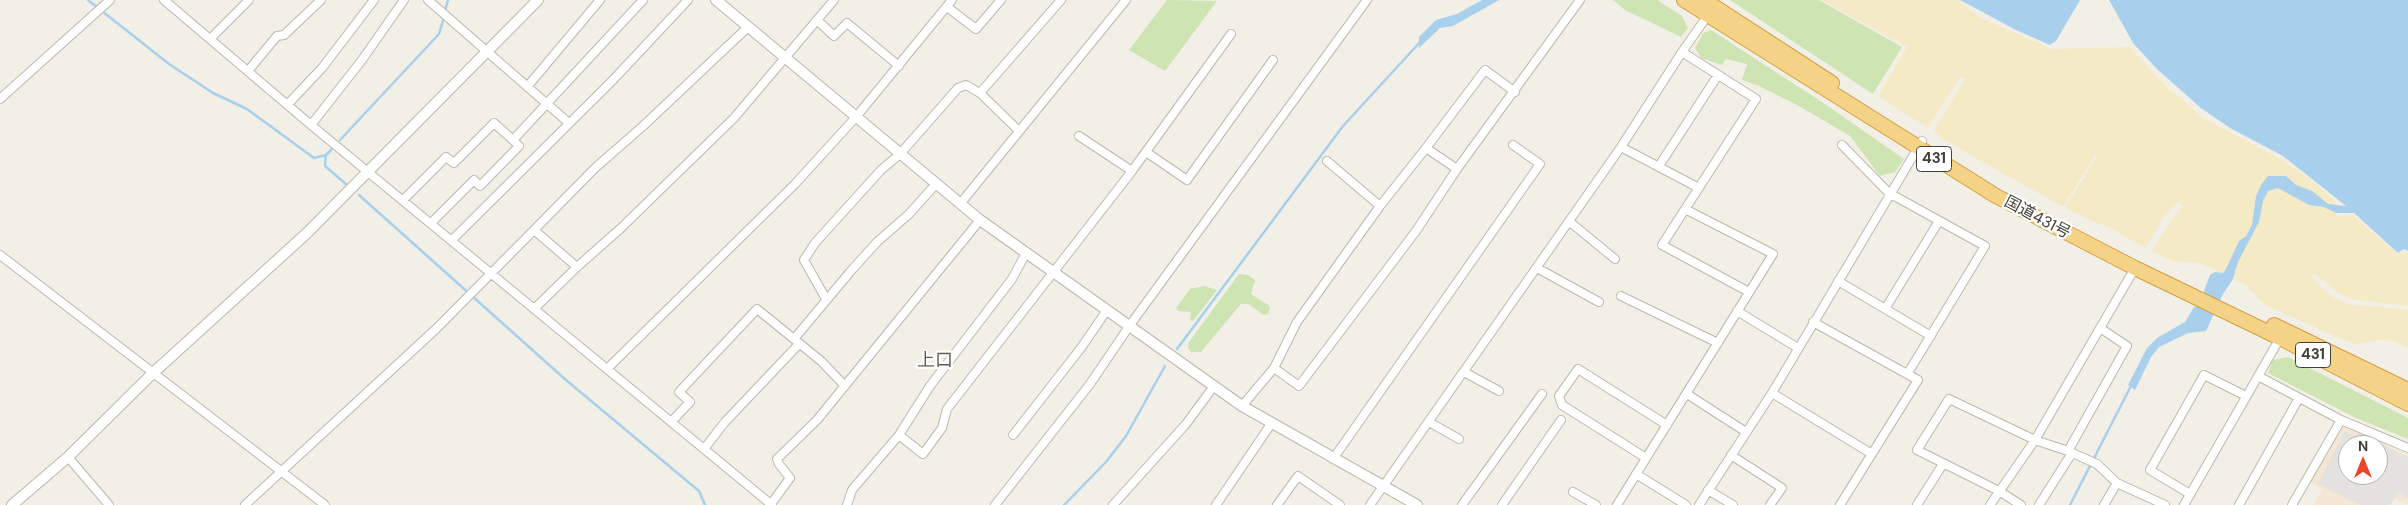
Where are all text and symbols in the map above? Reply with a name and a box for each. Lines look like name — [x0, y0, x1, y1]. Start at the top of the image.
road number: 431 — [1916, 146, 1952, 172]
street label: 国道431号 — [2001, 193, 2073, 243]
road number: 431 — [2296, 342, 2330, 368]
district label: 上口 — [917, 350, 953, 372]
north arrow — [2338, 435, 2388, 485]
text: N — [2358, 437, 2368, 455]

